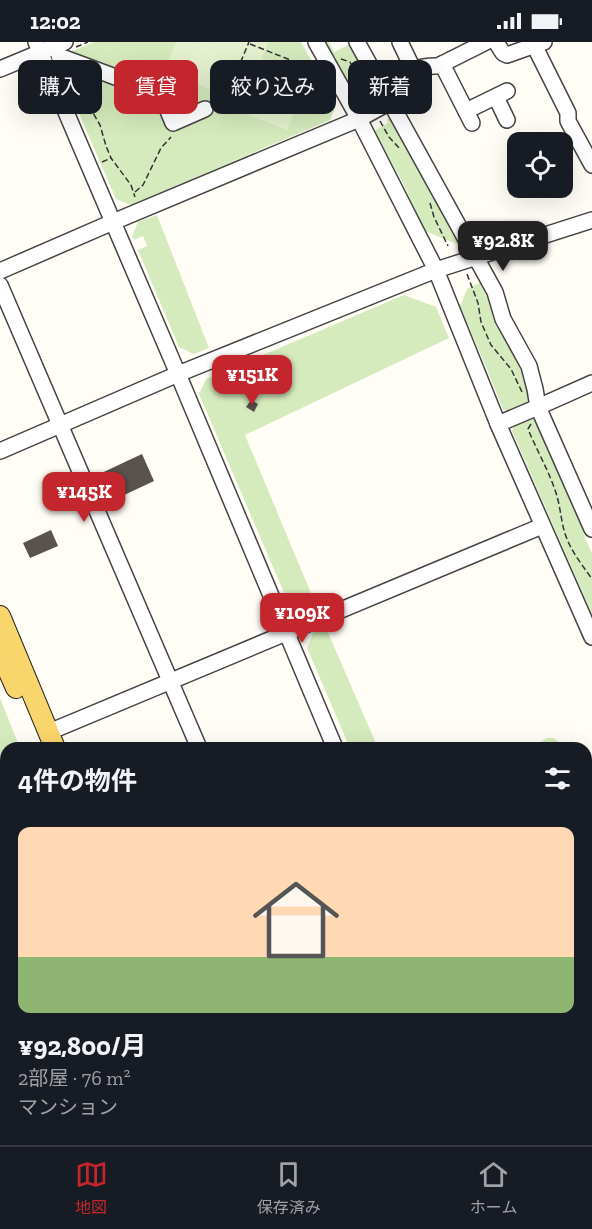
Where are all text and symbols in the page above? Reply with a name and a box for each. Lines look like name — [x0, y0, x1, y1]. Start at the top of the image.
text: 12:02 — [30, 8, 81, 35]
chip: 購入 — [18, 60, 102, 114]
chip: 賃貸 — [114, 60, 198, 114]
chip: 絞り込み — [210, 60, 336, 114]
chip: 新着 — [348, 60, 432, 114]
map controls — [507, 132, 573, 198]
button: locate — [507, 132, 573, 198]
pin: ¥92.8K — [454, 221, 552, 272]
text: ¥92.8K — [472, 228, 534, 252]
pin: ¥151K — [210, 355, 294, 406]
text: ¥151K — [226, 362, 278, 386]
pin: ¥145K — [42, 472, 126, 523]
text: ¥145K — [56, 479, 112, 503]
pin: ¥109K — [260, 593, 344, 644]
text: ¥109K — [274, 600, 330, 624]
icon: filters — [541, 762, 574, 795]
text: 4件の物件 — [18, 765, 137, 797]
icon: home — [242, 866, 350, 974]
text: ¥92,800/月 — [18, 1030, 147, 1062]
text: 2部屋 · 76 m² — [18, 1066, 131, 1090]
text: マンション — [18, 1095, 118, 1119]
tab: 地図 — [75, 1158, 108, 1218]
tab: 保存済み — [257, 1158, 321, 1218]
tab: ホーム — [470, 1158, 517, 1218]

